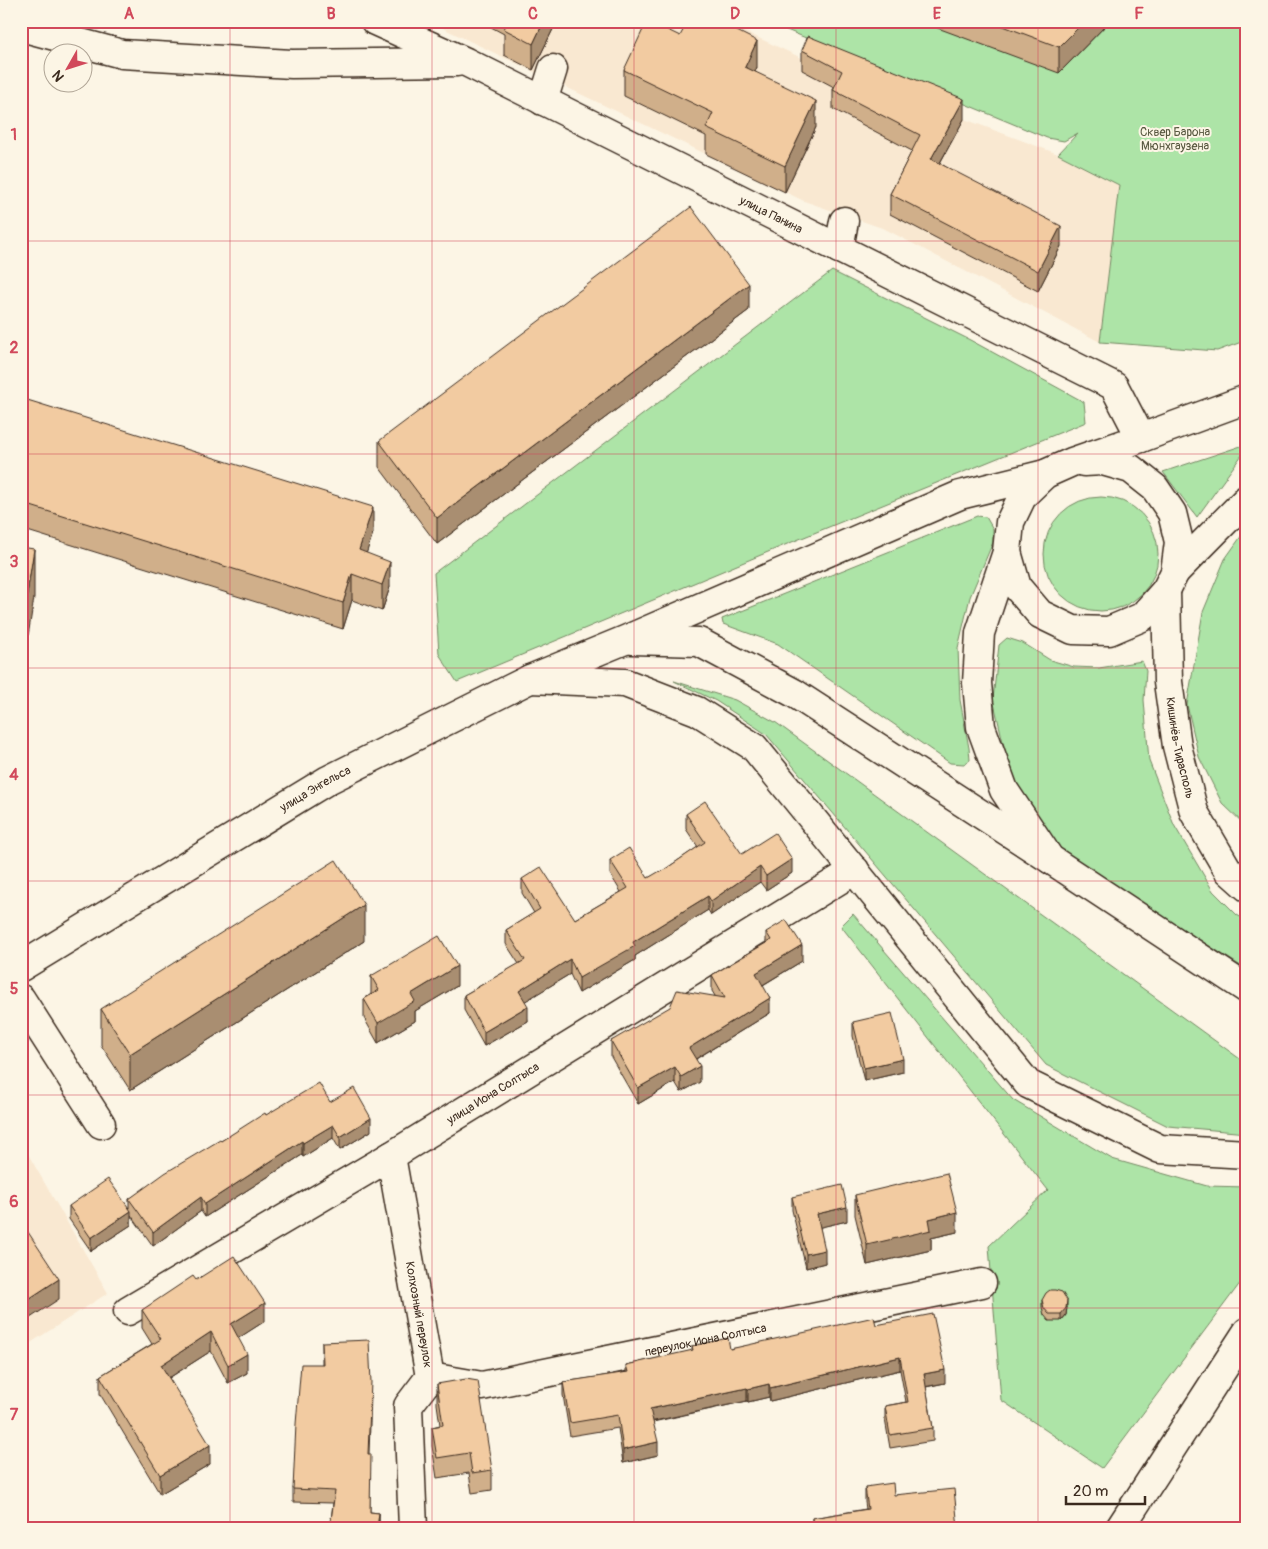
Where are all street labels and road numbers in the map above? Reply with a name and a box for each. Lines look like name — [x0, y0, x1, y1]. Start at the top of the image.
street label: улица Панина — [736, 192, 805, 237]
street label: Кишинёв-Тирасполь — [1163, 696, 1198, 800]
street label: улица Энгельса — [276, 762, 353, 816]
street label: улица Иона Солтыса — [443, 1059, 542, 1128]
street label: Колхозный переулок — [402, 1260, 436, 1369]
street label: переулок Иона Солтыса — [643, 1320, 768, 1360]

